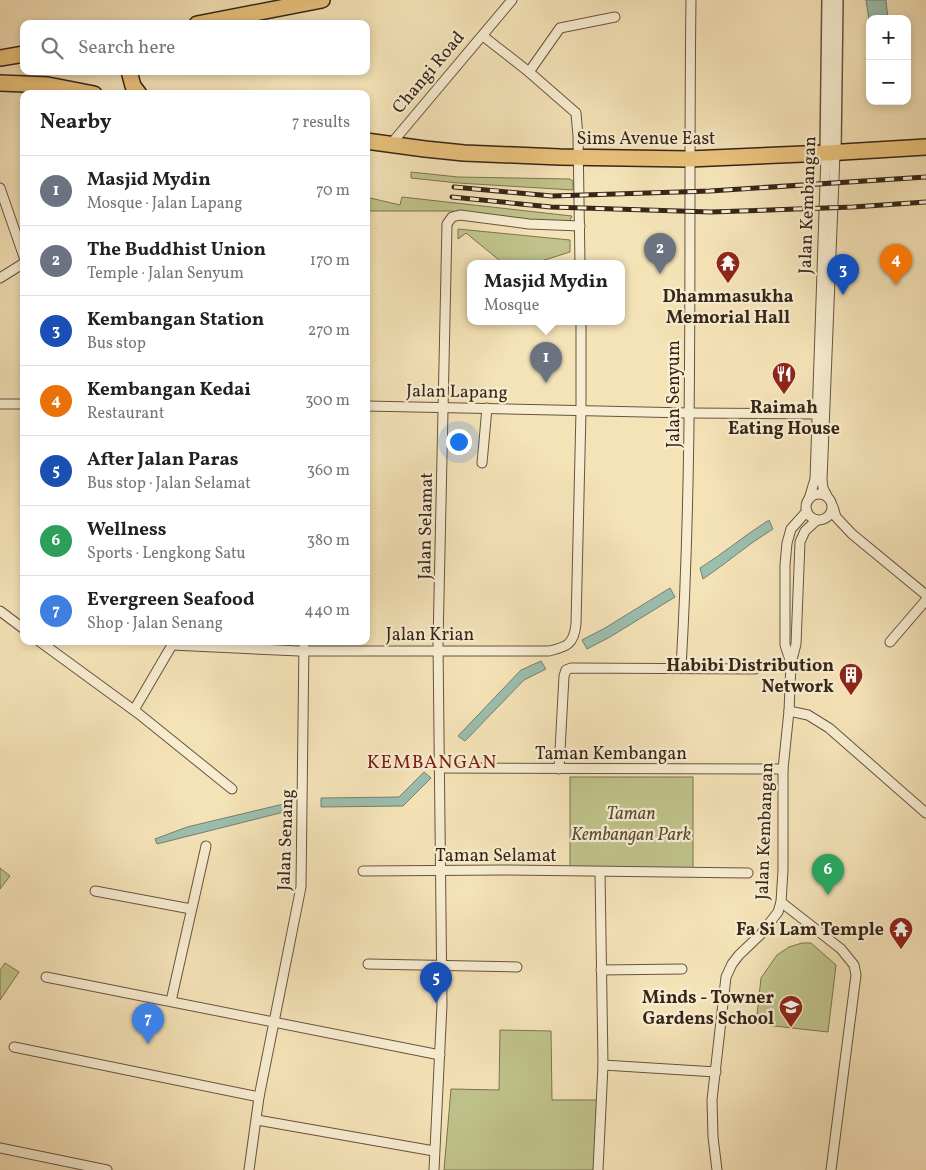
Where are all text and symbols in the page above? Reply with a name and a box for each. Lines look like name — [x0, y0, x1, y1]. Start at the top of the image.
map controls — [866, 15, 911, 105]
button: + — [866, 15, 911, 60]
search box — [20, 20, 370, 75]
street label: Changi Road — [387, 26, 471, 120]
icon: search — [38, 34, 66, 62]
text: Search here — [78, 35, 175, 61]
button: − — [866, 60, 911, 105]
text: Nearby — [40, 108, 111, 137]
text: 7 results — [292, 112, 350, 134]
street label: Sims Avenue East — [577, 127, 715, 152]
street label: Jalan Kembangan — [794, 135, 823, 274]
text: Masjid Mydin — [87, 167, 211, 193]
text: 1 — [53, 180, 59, 202]
text: 70 m — [316, 180, 350, 202]
text: Mosque · Jalan Lapang — [87, 193, 242, 215]
pin: 2 — [644, 233, 676, 274]
text: The Buddhist Union — [87, 237, 266, 263]
pin: 4 — [880, 244, 912, 285]
text: 2 — [52, 250, 60, 272]
text: 170 m — [310, 250, 350, 272]
temple icon: Dhammasukha Memorial Hall — [715, 250, 741, 284]
pin: 3 — [827, 254, 859, 295]
popup — [467, 260, 625, 325]
text: Temple · Jalan Senyum — [87, 263, 244, 285]
text: Masjid Mydin — [484, 269, 608, 295]
place label: Dhammasukha Memorial Hall — [662, 285, 794, 331]
text: Mosque — [484, 295, 539, 317]
text: Kembangan Station — [87, 307, 264, 333]
text: 3 — [52, 320, 60, 342]
text: 270 m — [308, 320, 350, 342]
text: Bus stop — [87, 333, 146, 355]
street label: Jalan Senyum — [662, 340, 687, 448]
pin: 1 — [530, 342, 562, 383]
restaurant icon: Raimah Eating House — [771, 361, 797, 395]
text: Kembangan Kedai — [87, 377, 251, 403]
street label: Jalan Lapang — [406, 379, 508, 406]
text: 4 — [51, 390, 61, 412]
text: 300 m — [305, 390, 350, 412]
place label: Raimah Eating House — [728, 396, 840, 442]
text: Restaurant — [87, 403, 165, 425]
your location — [446, 429, 472, 455]
text: After Jalan Paras — [87, 447, 239, 473]
text: 5 — [52, 460, 60, 482]
text: 360 m — [307, 460, 350, 482]
street label: Jalan Selamat — [413, 472, 440, 580]
text: Bus stop · Jalan Selamat — [87, 473, 251, 495]
text: Wellness — [87, 517, 167, 543]
text: 6 — [52, 530, 60, 552]
text: 380 m — [307, 530, 350, 552]
text: Sports · Lengkong Satu — [87, 543, 246, 565]
text: Evergreen Seafood — [87, 587, 255, 613]
text: 7 — [52, 600, 60, 622]
text: 440 m — [304, 600, 350, 622]
text: Shop · Jalan Senang — [87, 613, 223, 635]
street label: Jalan Krian — [386, 623, 474, 648]
place label: Habibi Distribution Network — [666, 654, 834, 700]
building icon: Habibi Distribution Network — [838, 662, 864, 696]
street label: Taman Kembangan — [535, 742, 687, 767]
district label: KEMBANGAN — [367, 750, 497, 776]
street label: Jalan Kembangan — [751, 761, 780, 900]
street label: Jalan Senang — [272, 789, 301, 891]
park label: Taman Kembangan Park — [571, 802, 691, 848]
street label: Taman Selamat — [435, 844, 557, 869]
pin: 6 — [812, 854, 844, 895]
temple icon: Fa Si Lam Temple — [888, 916, 914, 950]
place label: Fa Si Lam Temple — [736, 918, 884, 943]
pin: 5 — [420, 962, 452, 1003]
place label: Minds - Towner Gardens School — [642, 986, 774, 1032]
school or university icon: Minds - Towner Gardens School — [778, 994, 804, 1028]
pin: 7 — [132, 1003, 164, 1044]

